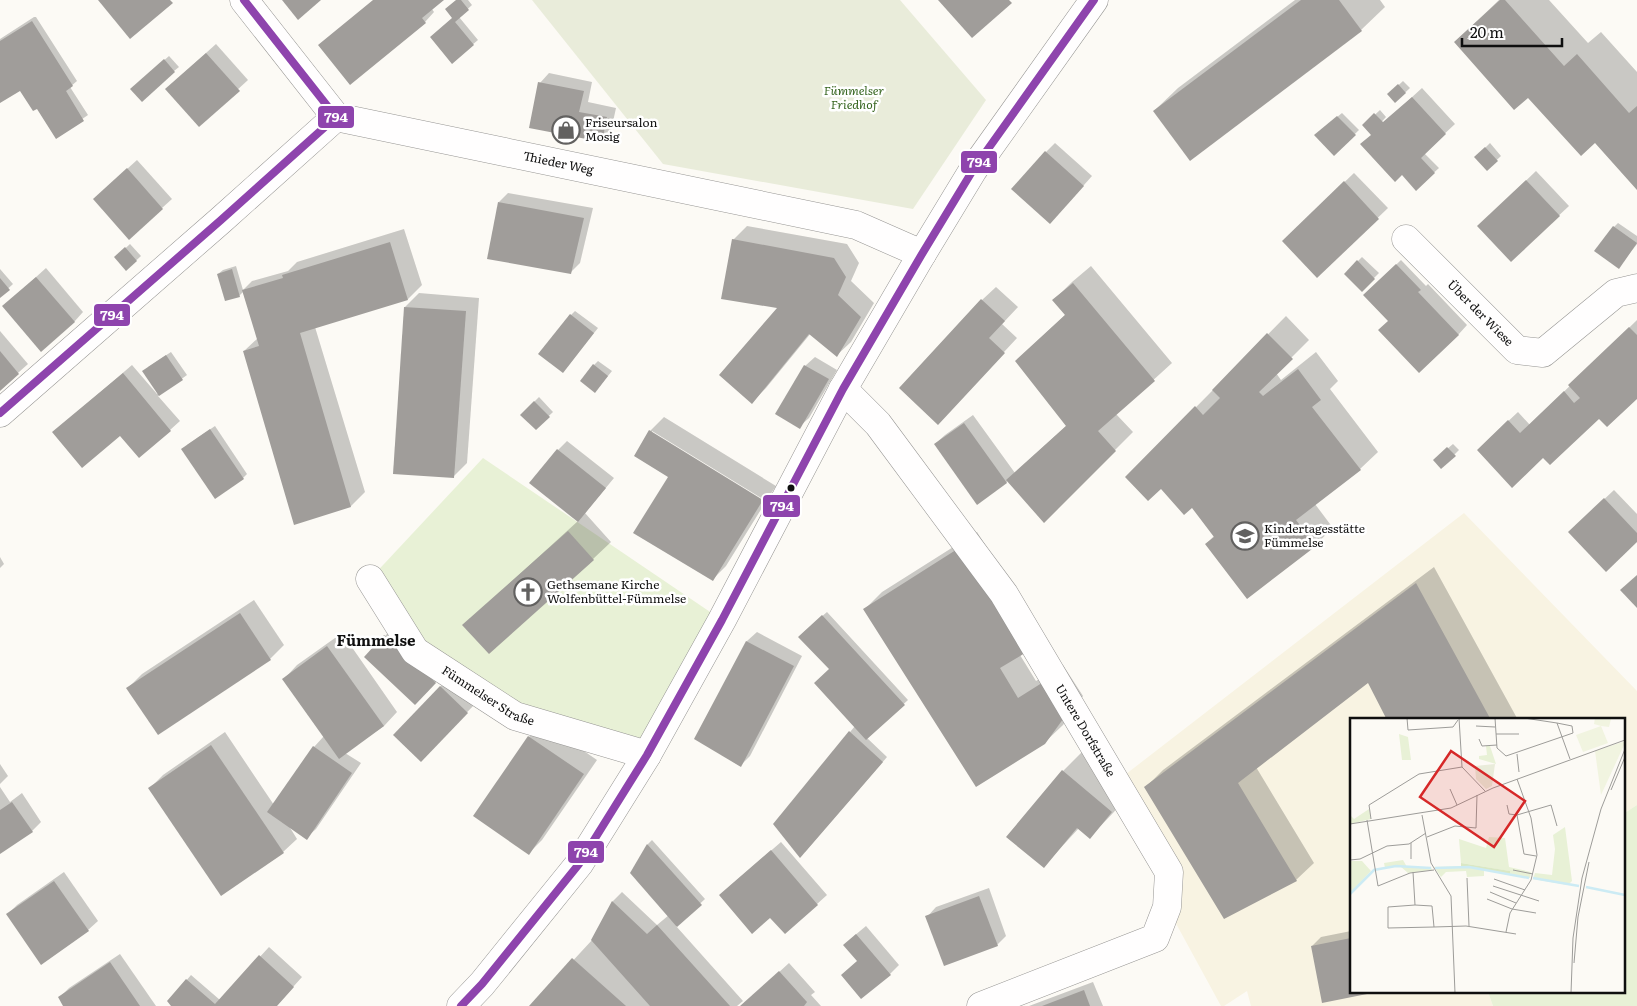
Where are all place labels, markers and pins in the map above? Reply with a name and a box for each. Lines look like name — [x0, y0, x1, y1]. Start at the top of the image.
place label: Friseursalon Mosig — [585, 113, 657, 145]
shop icon: Friseursalon Mosig — [551, 115, 581, 145]
unlabelled marker — [786, 483, 796, 493]
place label: Kindertagesstätte Fümmelse — [1264, 519, 1365, 551]
school or university icon: Kindertagesstätte Fümmelse — [1230, 521, 1260, 551]
place label: Gethsemane Kirche Wolfenbüttel-Fümmelse — [547, 575, 686, 607]
church icon: Gethsemane Kirche Wolfenbüttel-Fümmelse — [513, 577, 543, 607]

